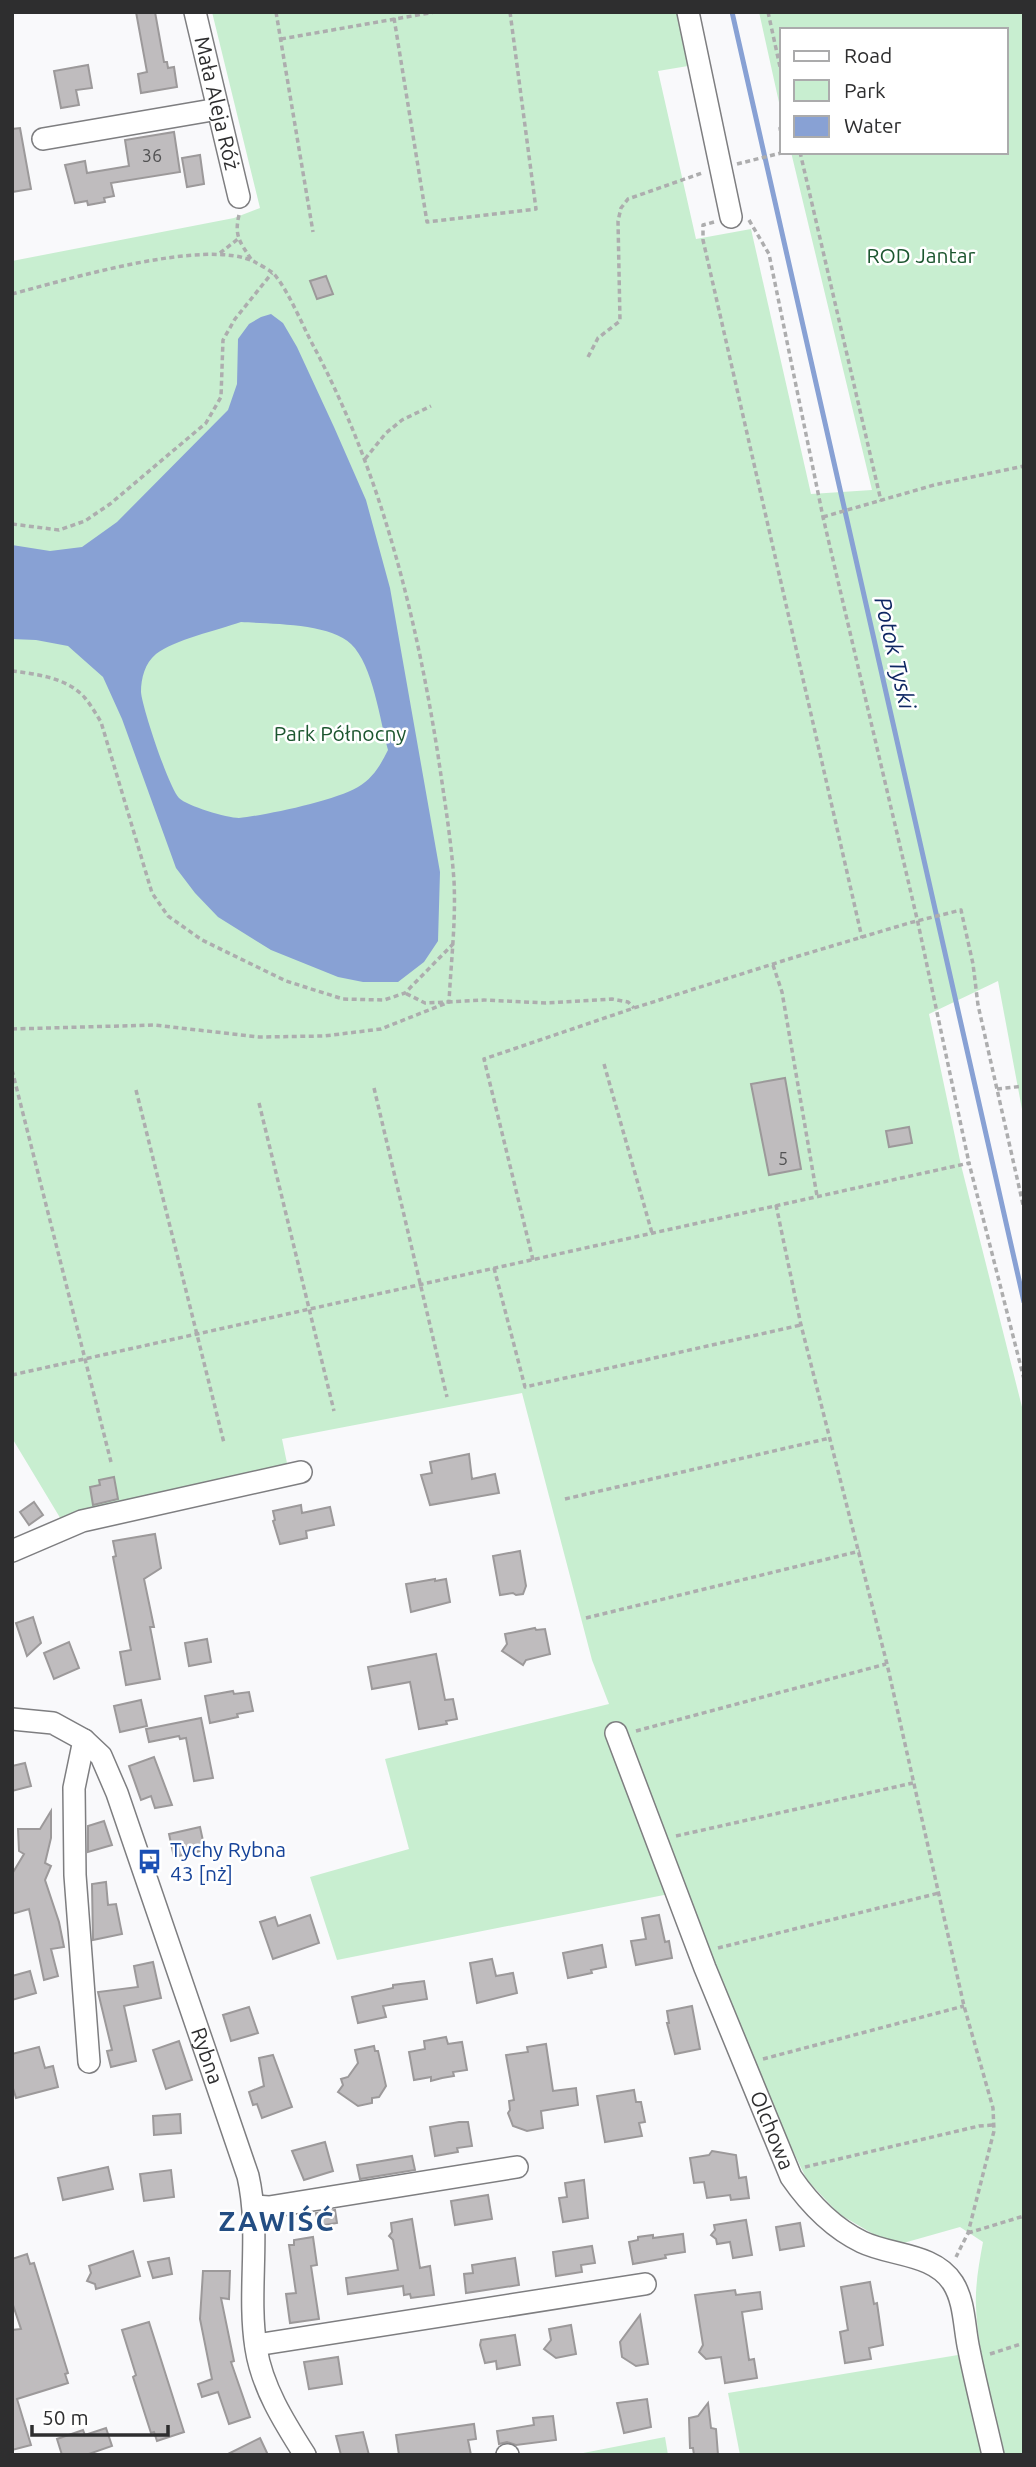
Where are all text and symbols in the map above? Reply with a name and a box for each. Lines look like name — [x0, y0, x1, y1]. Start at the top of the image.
legend — [780, 28, 1008, 154]
street label: Mała Aleja Róż — [190, 34, 245, 172]
text: Road — [844, 43, 892, 67]
text: Park — [844, 78, 886, 102]
text: Water — [844, 113, 902, 137]
house number: 36 — [142, 145, 162, 165]
park label: ROD Jantar — [866, 243, 976, 267]
water label: Potok Tyski — [870, 594, 921, 713]
park label: Park Północny — [274, 721, 406, 745]
house number: 5 — [778, 1148, 788, 1168]
place label: Tychy Rybna 43 [nż] — [170, 1837, 286, 1885]
bus stop icon: Tychy Rybna 43 [nż] — [136, 1848, 164, 1876]
street label: Rybna — [187, 2024, 229, 2087]
street label: Olchowa — [746, 2087, 800, 2173]
district label: ZAWIŚĆ — [219, 2205, 335, 2236]
scale bar — [32, 2394, 168, 2438]
text: 50 m — [42, 2405, 89, 2429]

